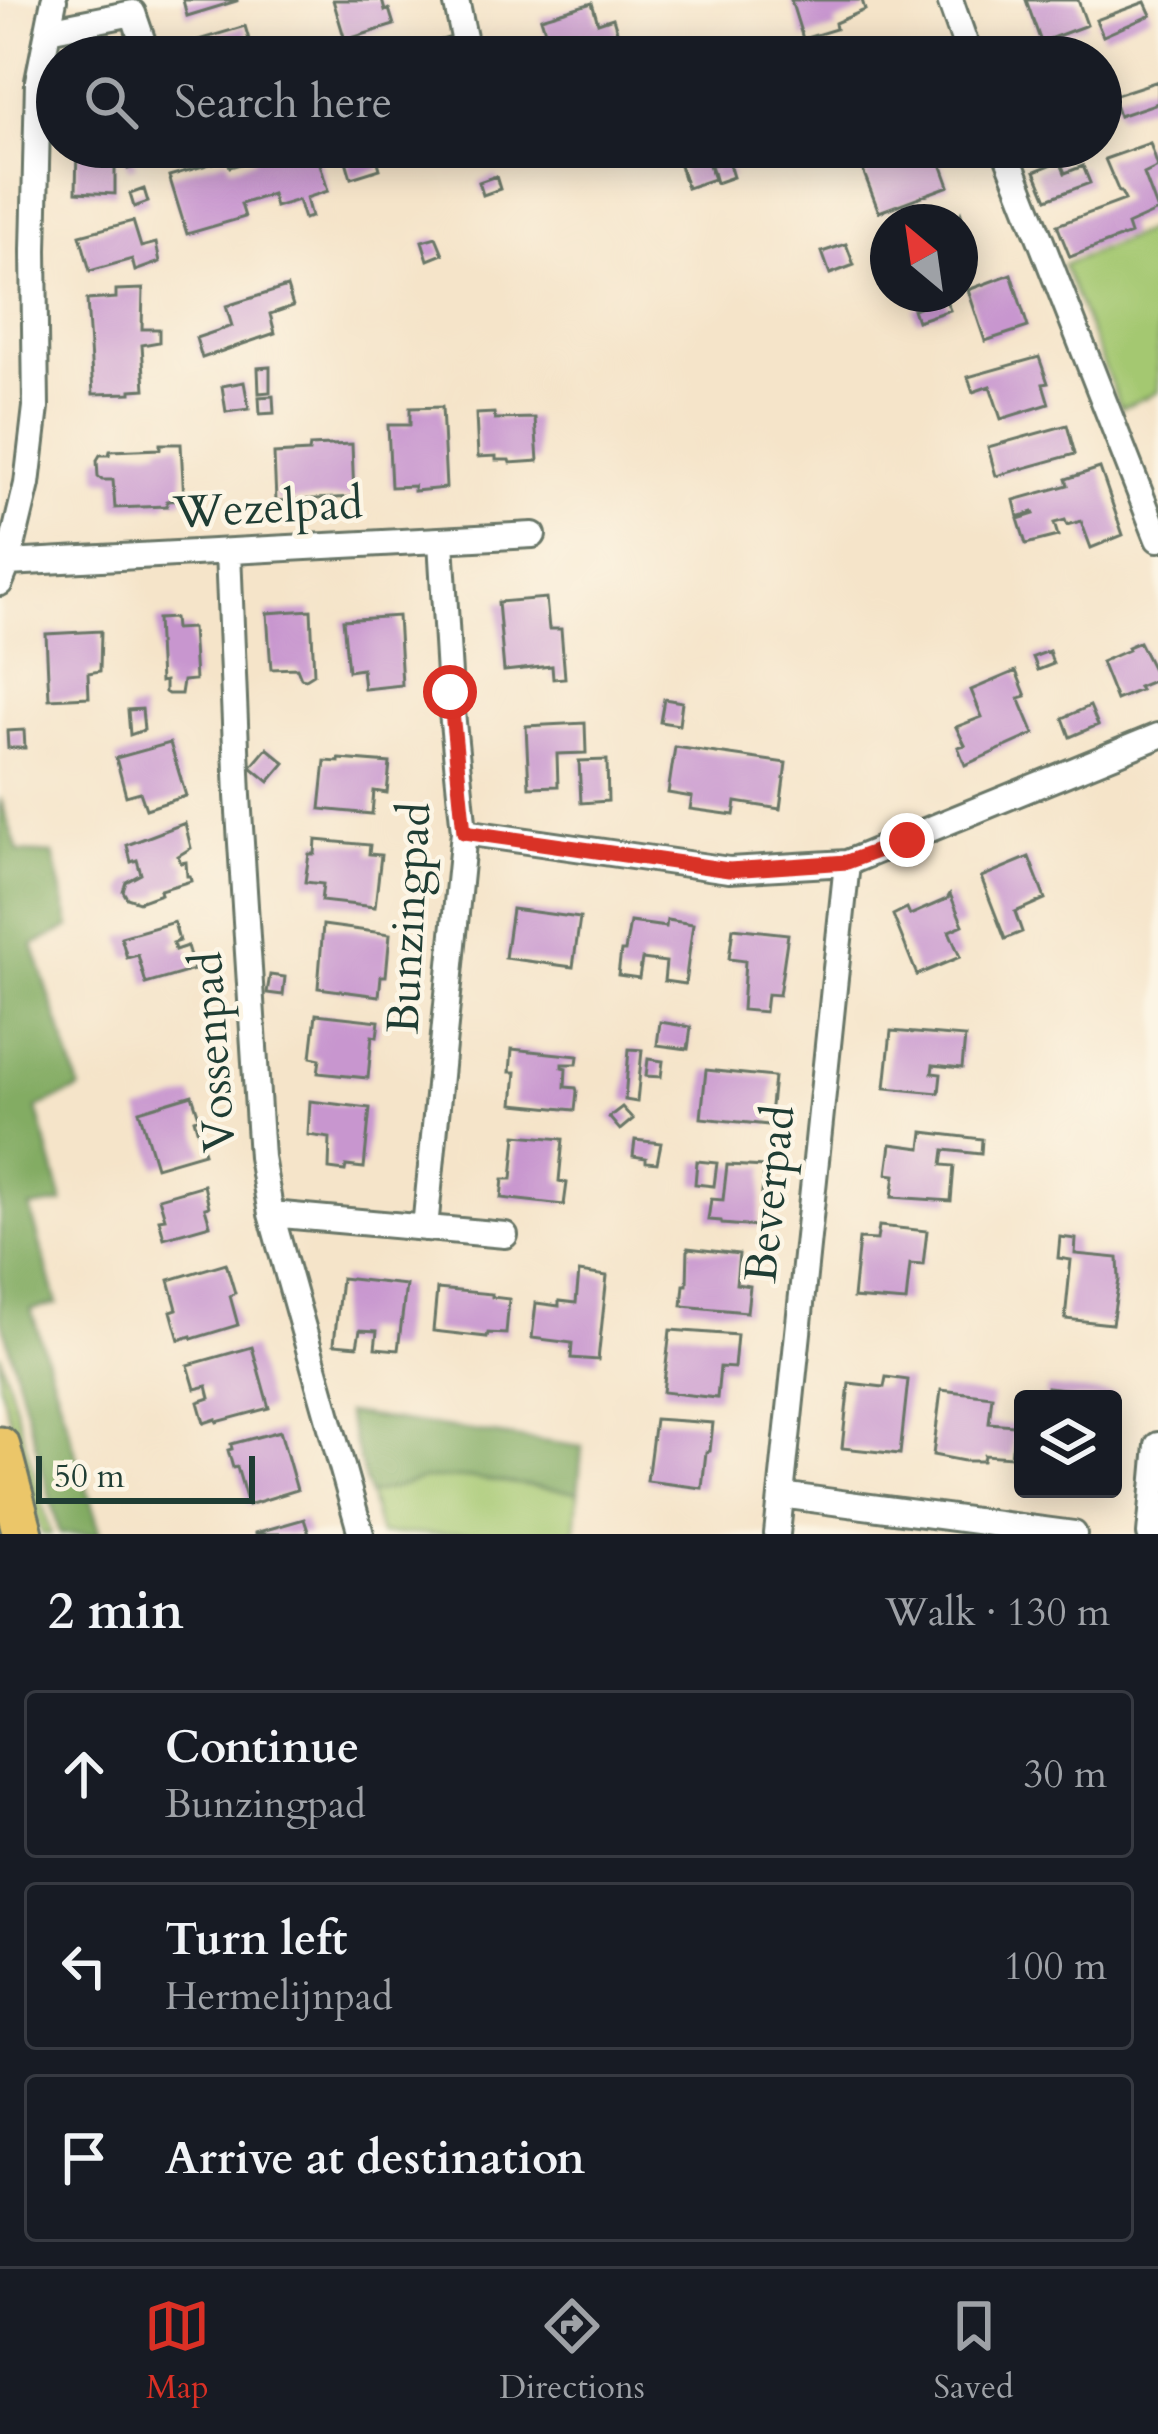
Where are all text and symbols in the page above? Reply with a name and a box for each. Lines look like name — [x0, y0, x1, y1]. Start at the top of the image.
search box — [36, 36, 1122, 168]
icon: search — [78, 69, 144, 135]
text: Search here — [174, 72, 392, 133]
north arrow — [870, 204, 978, 312]
street label: Wezelpad — [171, 473, 364, 543]
route start — [423, 665, 477, 719]
street label: Bunzingpad — [372, 801, 446, 1035]
route end — [880, 813, 934, 867]
street label: Vossenpad — [176, 950, 250, 1154]
street label: Beverpad — [730, 1102, 810, 1286]
map controls — [1014, 1390, 1122, 1498]
button: layers — [1014, 1390, 1122, 1498]
scale bar — [36, 1450, 255, 1503]
text: 50 m — [54, 1454, 125, 1499]
text: 2 min — [48, 1577, 184, 1647]
text: Walk · 130 m — [885, 1586, 1110, 1639]
text: Continue — [165, 1717, 359, 1778]
icon: ahead — [51, 1741, 117, 1807]
text: 30 m — [1024, 1748, 1107, 1801]
text: Bunzingpad — [165, 1778, 366, 1831]
text: Turn left — [165, 1909, 347, 1970]
icon: left — [51, 1933, 117, 1999]
text: 100 m — [1004, 1940, 1107, 1993]
text: Hermelijnpad — [165, 1970, 393, 2023]
icon: arrive — [51, 2125, 117, 2191]
text: Arrive at destination — [165, 2128, 585, 2189]
tab: Map — [144, 2293, 210, 2410]
tab: Directions — [499, 2293, 645, 2410]
tab: Saved — [934, 2293, 1014, 2410]

